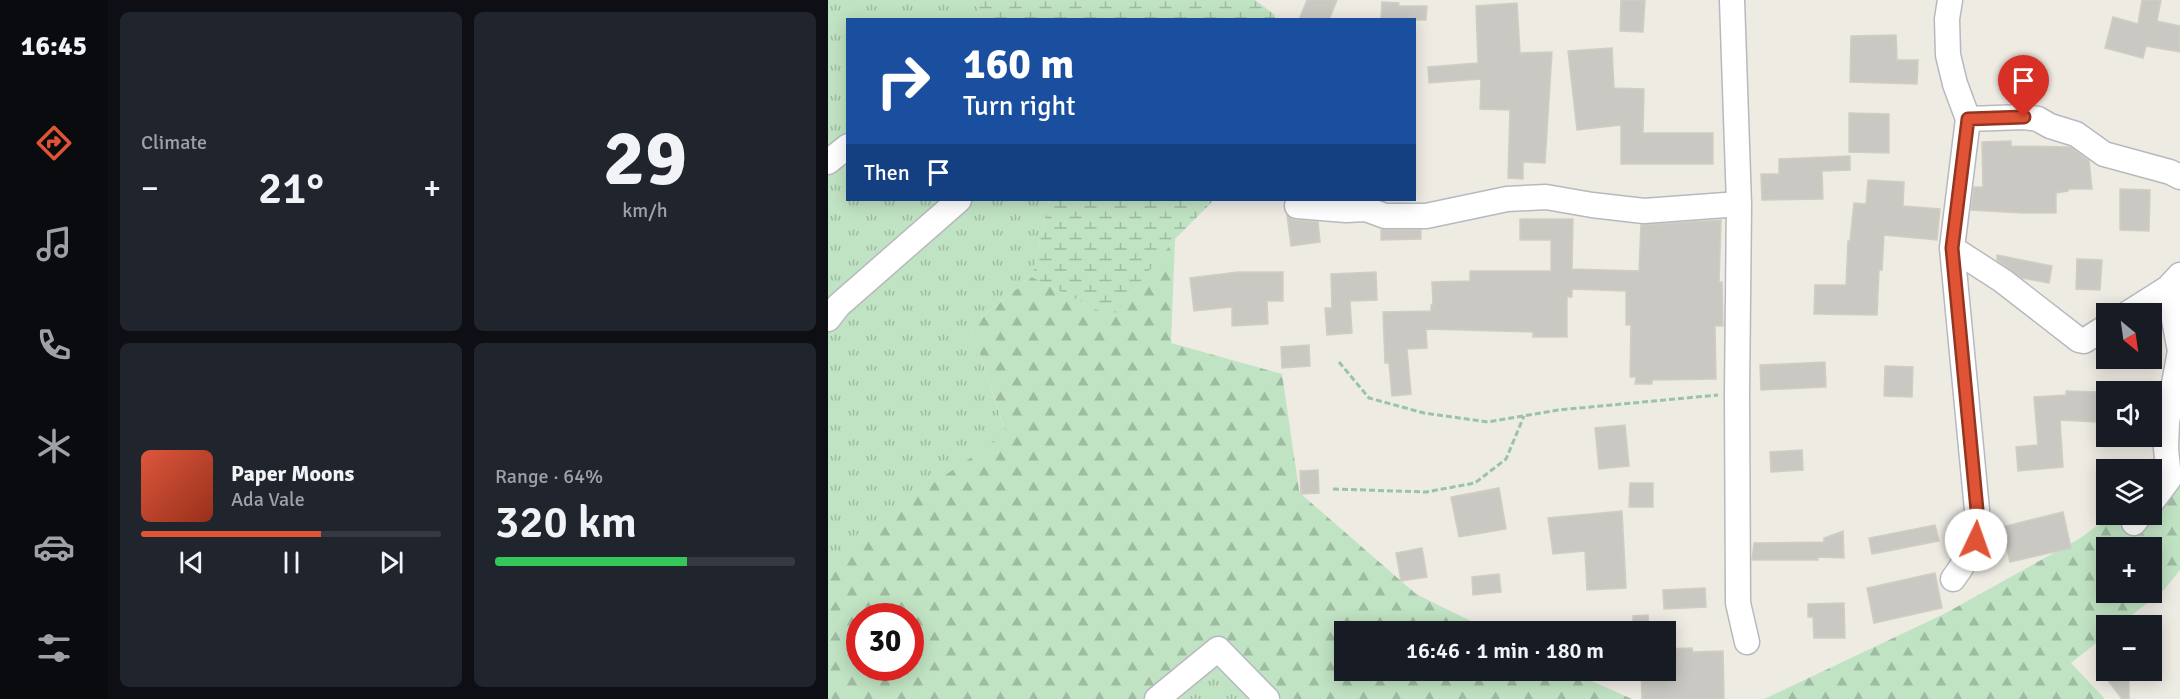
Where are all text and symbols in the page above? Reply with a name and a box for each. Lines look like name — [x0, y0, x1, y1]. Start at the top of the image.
text: 16:45 — [21, 30, 87, 63]
text: 160 m — [963, 39, 1074, 90]
icon: right — [864, 42, 942, 120]
pin — [1998, 55, 2049, 117]
icon: arrive — [2007, 64, 2040, 97]
text: Turn right — [963, 90, 1076, 123]
text: 29 — [603, 111, 687, 207]
icon: directions — [33, 122, 75, 164]
text: Climate — [141, 130, 207, 155]
icon: arrive — [922, 156, 955, 189]
text: Then — [864, 159, 910, 186]
text: 21° — [258, 161, 324, 216]
text: − — [141, 168, 159, 209]
text: + — [423, 168, 441, 209]
text: km/h — [622, 198, 668, 223]
icon: music — [33, 223, 75, 265]
north arrow — [2096, 303, 2162, 369]
map controls — [2096, 303, 2162, 681]
icon: phone — [33, 324, 75, 366]
button: sound — [2096, 381, 2162, 447]
icon: climate — [33, 425, 75, 467]
button: layers — [2096, 459, 2162, 525]
text: Paper Moons — [231, 460, 354, 487]
text: Range · 64% — [495, 464, 603, 489]
text: Ada Vale — [231, 487, 305, 512]
text: 320 km — [495, 495, 637, 550]
position arrow — [1944, 508, 2008, 572]
icon: car — [33, 526, 75, 568]
button: + — [2096, 537, 2162, 603]
icon: previous — [175, 546, 208, 579]
icon: pause — [275, 546, 308, 579]
icon: next — [375, 546, 408, 579]
speed limit sign: 30 — [846, 603, 924, 681]
button: − — [2096, 615, 2162, 681]
icon: filters — [33, 627, 75, 669]
text: 16:46 · 1 min · 180 m — [1406, 637, 1604, 664]

